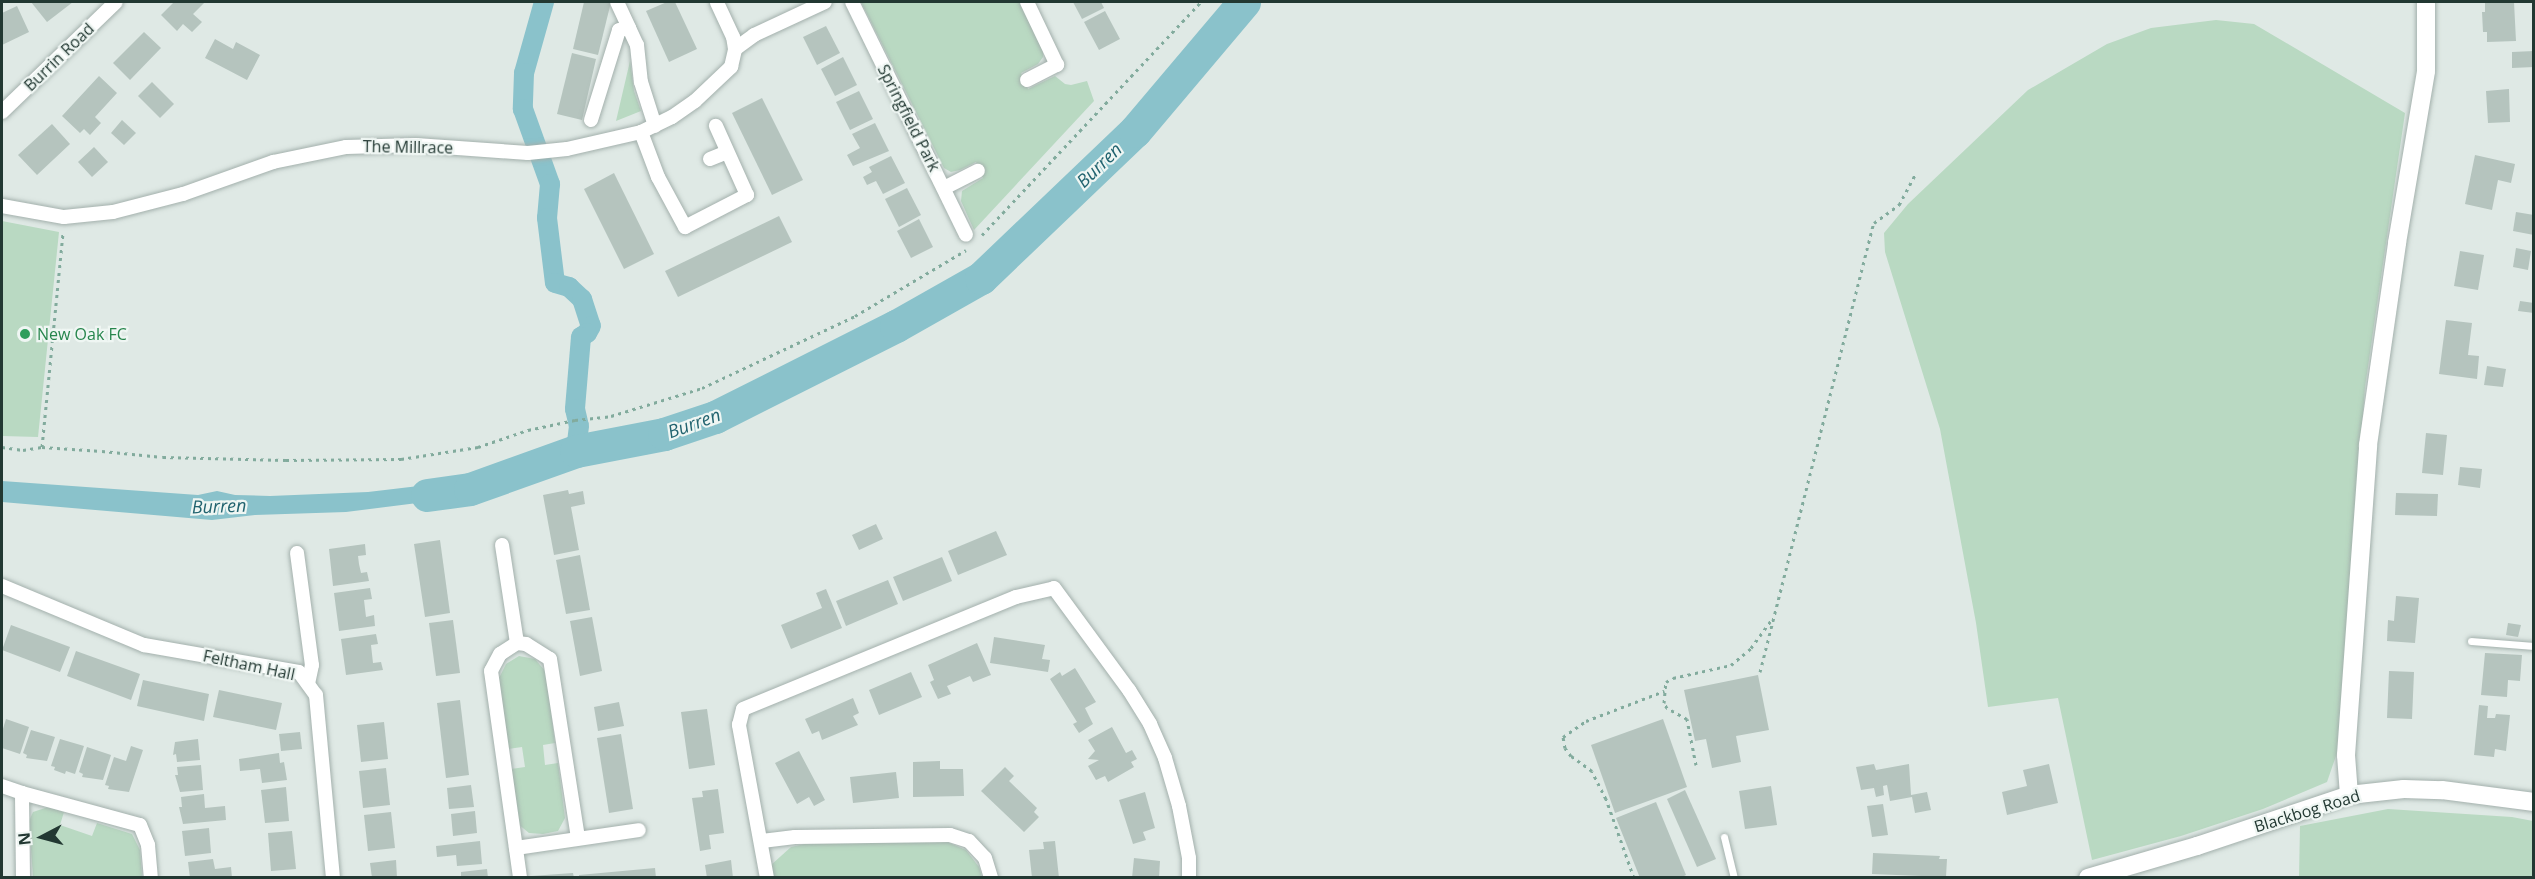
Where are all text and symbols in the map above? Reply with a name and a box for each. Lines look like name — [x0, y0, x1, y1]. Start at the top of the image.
street label: Burrin Road — [20, 19, 98, 95]
street label: Springfield Park — [874, 61, 944, 175]
street label: The Millrace — [363, 137, 453, 157]
water label: Burren — [1072, 138, 1126, 192]
place label: New Oak FC — [37, 324, 127, 344]
marker: New Oak FC — [18, 327, 32, 341]
water label: Burren — [665, 403, 723, 443]
water label: Burren — [191, 494, 247, 518]
street label: Feltham Hall — [201, 646, 297, 684]
street label: Blackbog Road — [2252, 786, 2362, 836]
north arrow — [12, 807, 72, 867]
text: N — [12, 831, 36, 847]

